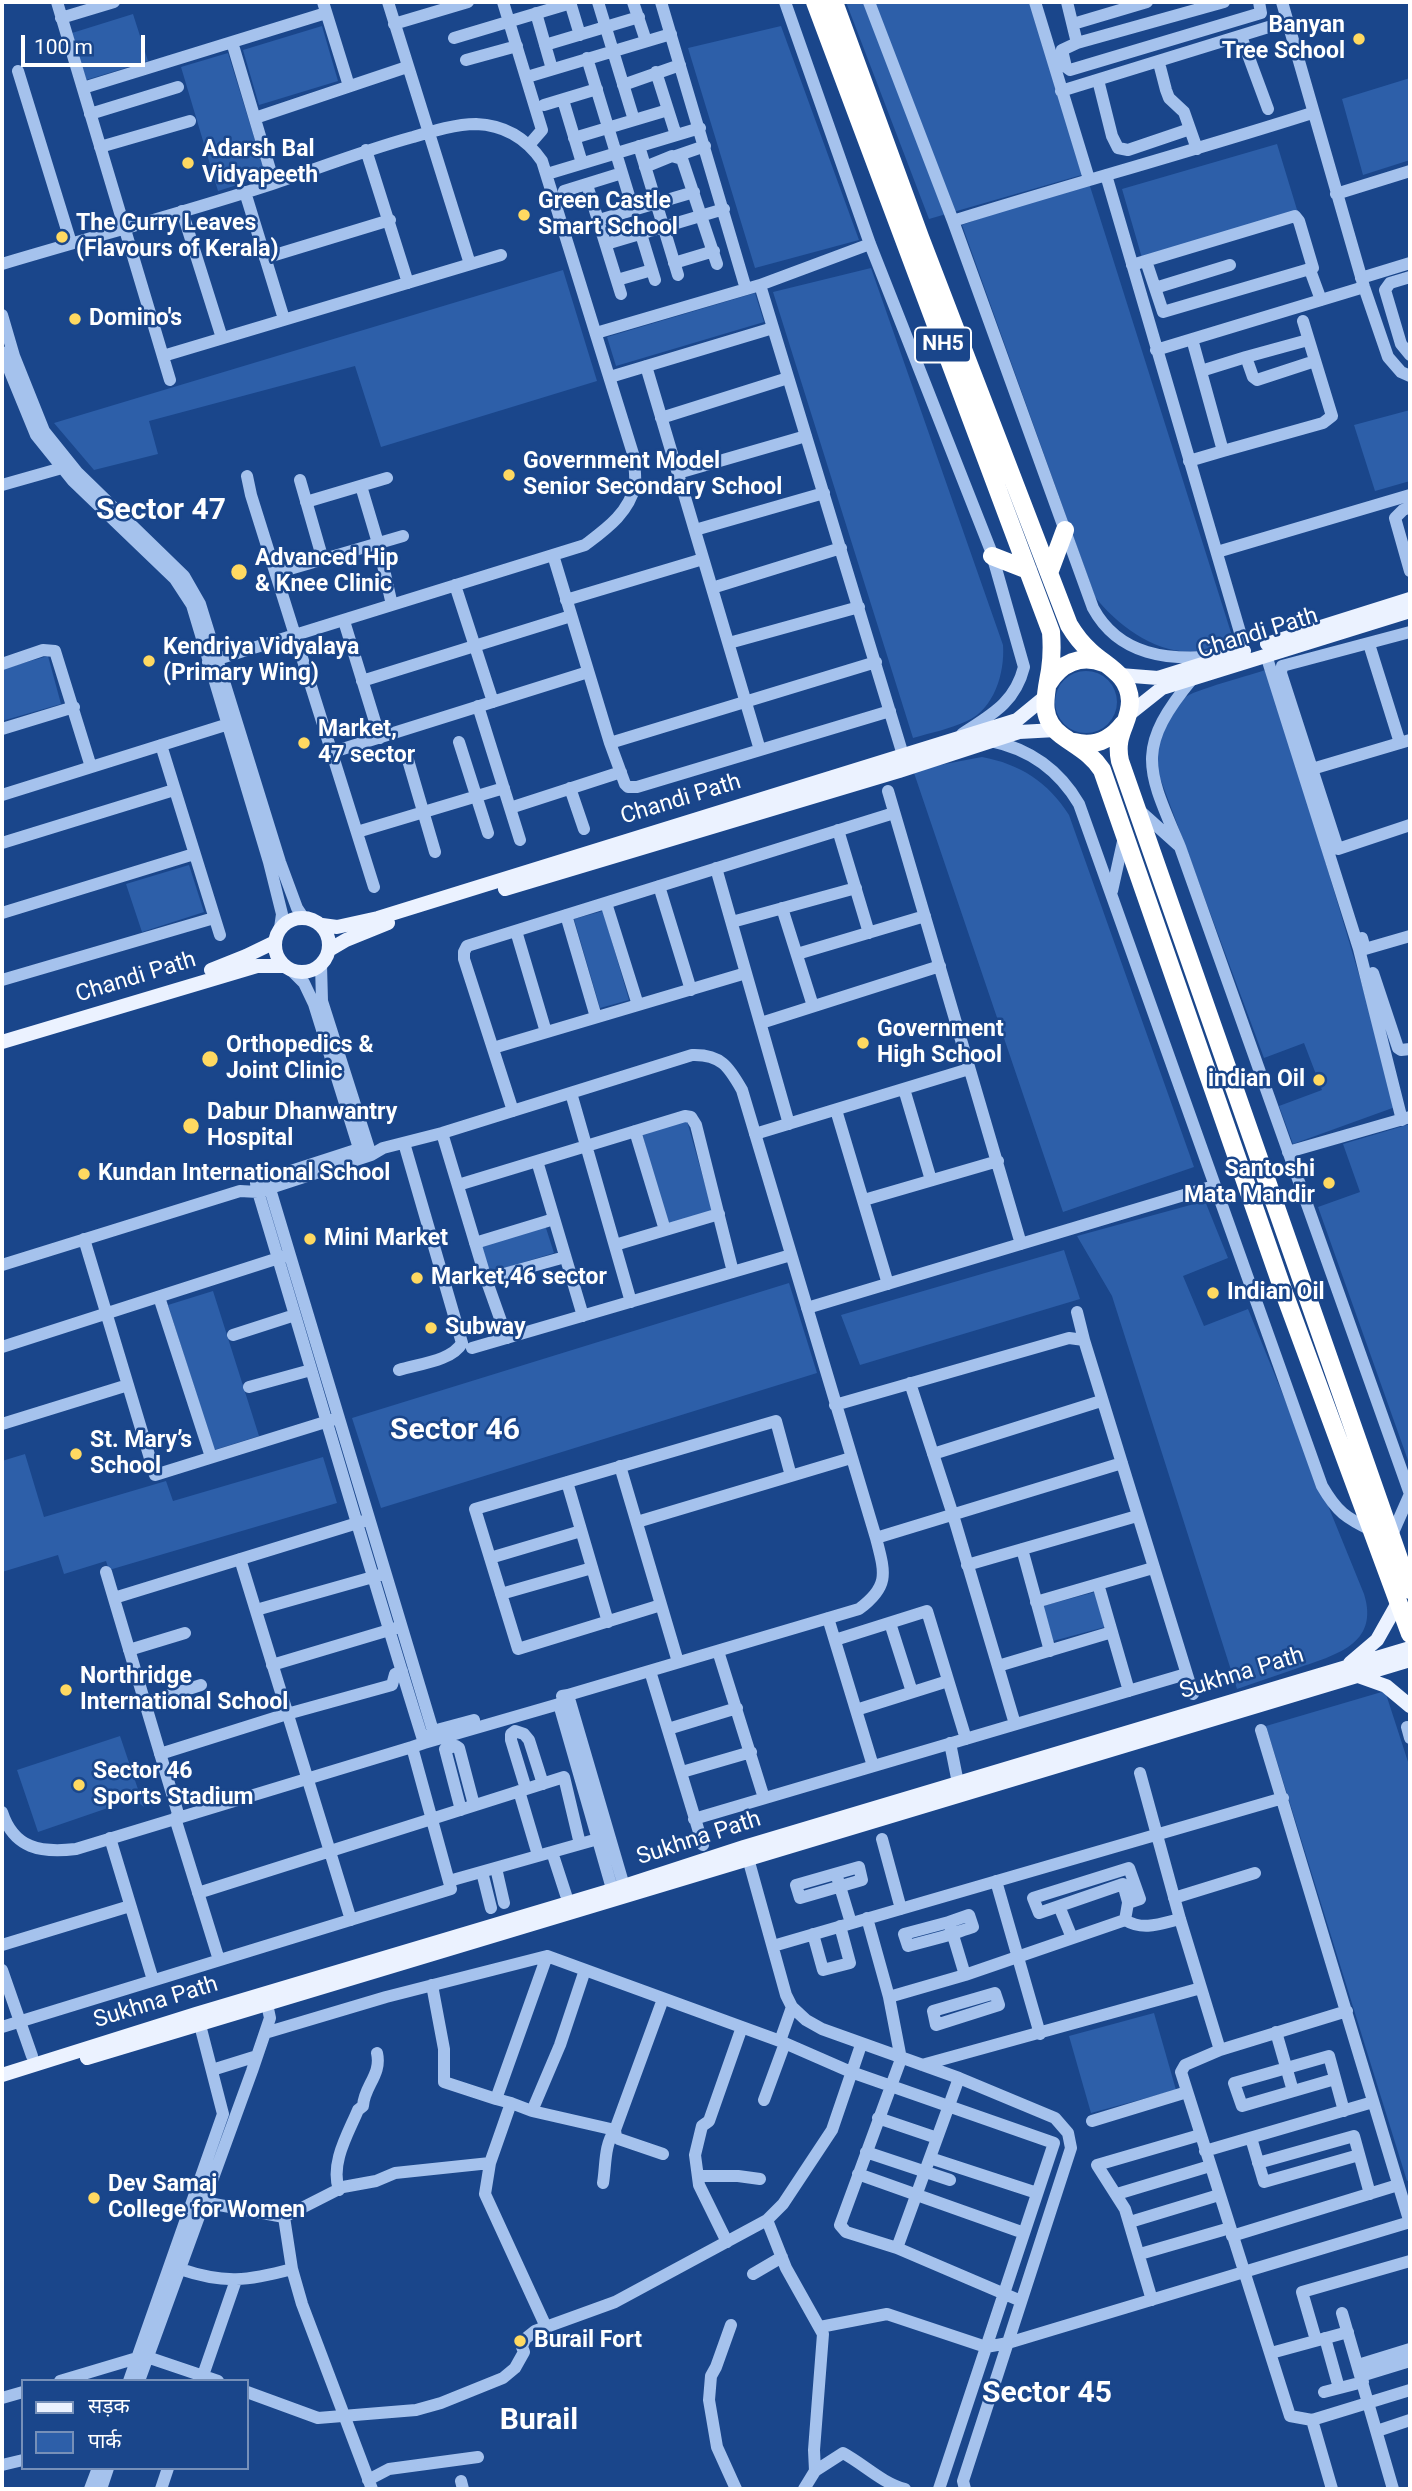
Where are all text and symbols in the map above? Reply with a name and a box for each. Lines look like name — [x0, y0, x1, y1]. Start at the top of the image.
place label: Banyan Tree School — [1222, 12, 1345, 66]
scale bar — [24, 21, 149, 65]
marker: Banyan Tree School — [1351, 31, 1367, 47]
text: 100 m — [34, 35, 93, 59]
place label: Adarsh Bal Vidyapeeth — [202, 136, 318, 190]
marker: Adarsh Bal Vidyapeeth — [180, 155, 196, 171]
place label: Green Castle Smart School — [538, 188, 678, 242]
marker: Green Castle Smart School — [516, 207, 532, 223]
place label: The Curry Leaves (Flavours of Kerala) — [76, 210, 279, 264]
marker: The Curry Leaves (Flavours of Kerala) — [54, 229, 70, 245]
place label: Domino's — [89, 305, 182, 333]
marker: Domino's — [67, 311, 83, 327]
road number: NH5 — [915, 328, 971, 362]
place label: Government Model Senior Secondary School — [523, 448, 782, 502]
marker: Government Model Senior Secondary School — [501, 467, 517, 483]
district label: Sector 47 — [96, 493, 226, 529]
place label: Advanced Hip & Knee Clinic — [255, 545, 398, 599]
marker: Advanced Hip & Knee Clinic — [229, 562, 249, 582]
street label: Chandi Path — [1195, 603, 1321, 665]
place label: Kendriya Vidyalaya (Primary Wing) — [163, 634, 359, 688]
marker: Kendriya Vidyalaya (Primary Wing) — [141, 653, 157, 669]
place label: Market, 47 sector — [318, 716, 415, 770]
marker: Market, 47 sector — [296, 735, 312, 751]
street label: Chandi Path — [618, 769, 744, 831]
street label: Chandi Path — [73, 947, 199, 1009]
place label: Government High School — [877, 1016, 1004, 1070]
place label: Orthopedics & Joint Clinic — [226, 1032, 374, 1086]
marker: Government High School — [855, 1035, 871, 1051]
marker: Orthopedics & Joint Clinic — [200, 1049, 220, 1069]
place label: indian Oil — [1208, 1066, 1305, 1094]
marker: indian Oil — [1311, 1072, 1327, 1088]
place label: Dabur Dhanwantry Hospital — [207, 1099, 397, 1153]
marker: Dabur Dhanwantry Hospital — [181, 1116, 201, 1136]
place label: Santoshi Mata Mandir — [1184, 1156, 1315, 1210]
place label: Kundan International School — [98, 1160, 390, 1188]
marker: Kundan International School — [76, 1166, 92, 1182]
marker: Santoshi Mata Mandir — [1321, 1175, 1337, 1191]
place label: Mini Market — [324, 1225, 448, 1253]
marker: Mini Market — [302, 1231, 318, 1247]
place label: Market,46 sector — [431, 1264, 607, 1292]
marker: Market,46 sector — [409, 1270, 425, 1286]
place label: Indian Oil — [1227, 1279, 1325, 1307]
marker: Indian Oil — [1205, 1285, 1221, 1301]
place label: Subway — [445, 1314, 526, 1342]
marker: Subway — [423, 1320, 439, 1336]
district label: Sector 46 — [390, 1413, 520, 1449]
place label: St. Mary’s School — [90, 1427, 192, 1481]
marker: St. Mary’s School — [68, 1446, 84, 1462]
street label: Sukhna Path — [1176, 1642, 1308, 1706]
place label: Northridge International School — [80, 1663, 288, 1717]
marker: Northridge International School — [58, 1682, 74, 1698]
place label: Sector 46 Sports Stadium — [93, 1758, 253, 1812]
marker: Sector 46 Sports Stadium — [71, 1777, 87, 1793]
street label: Sukhna Path — [634, 1806, 764, 1872]
street label: Sukhna Path — [90, 1971, 222, 2035]
place label: Dev Samaj College for Women — [108, 2171, 305, 2225]
marker: Dev Samaj College for Women — [86, 2190, 102, 2206]
place label: Burail Fort — [534, 2327, 642, 2355]
marker: Burail Fort — [512, 2333, 528, 2349]
district label: Sector 45 — [982, 2376, 1112, 2412]
legend — [21, 2379, 248, 2470]
text: सड़क — [88, 2394, 130, 2418]
district label: Burail — [500, 2403, 578, 2439]
text: पार्क — [88, 2429, 122, 2453]

